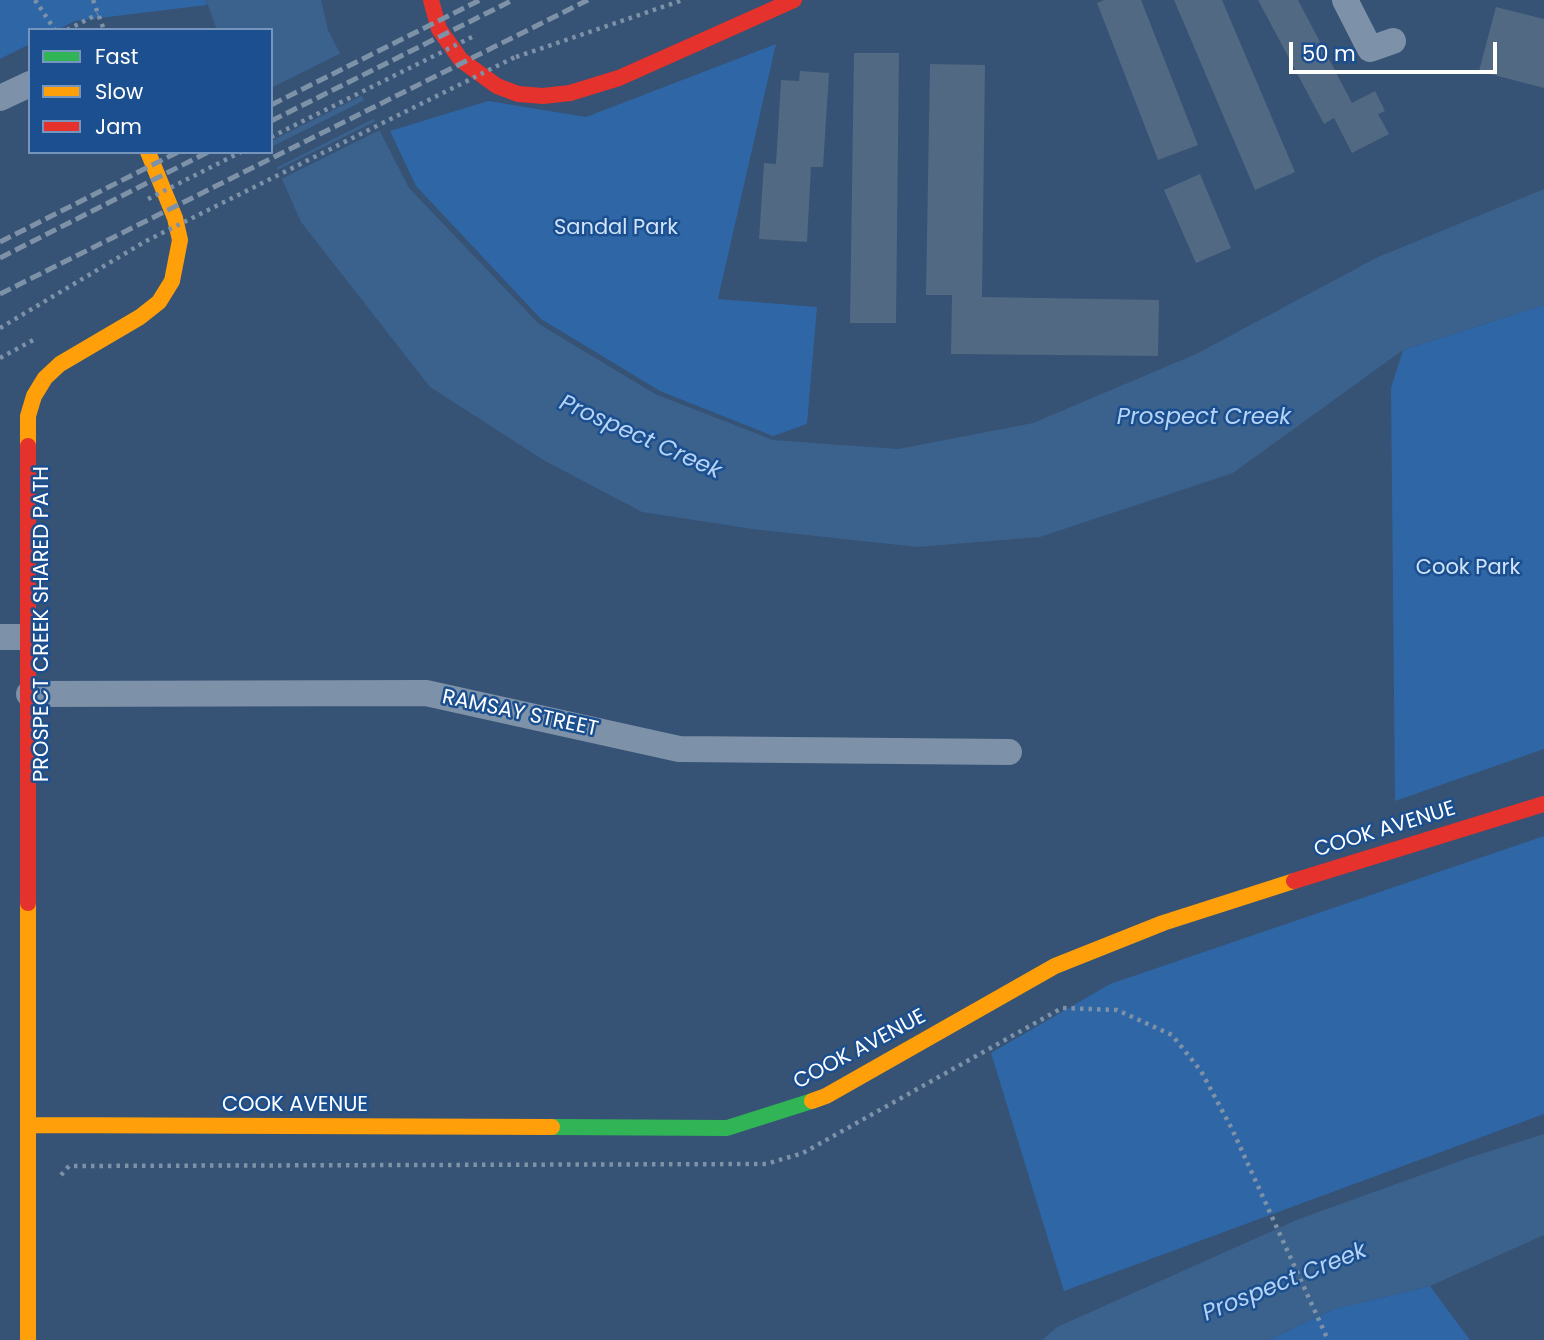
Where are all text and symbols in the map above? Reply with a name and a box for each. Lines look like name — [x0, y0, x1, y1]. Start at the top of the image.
legend — [28, 28, 273, 154]
scale bar — [1292, 28, 1500, 72]
text: 50 m — [1302, 39, 1356, 68]
text: Fast — [95, 42, 138, 71]
text: Slow — [95, 77, 143, 106]
text: Jam — [95, 112, 142, 141]
park label: Sandal Park — [554, 216, 678, 242]
water label: Prospect Creek — [555, 390, 725, 486]
water label: Prospect Creek — [1117, 404, 1291, 432]
street label: PROSPECT CREEK SHARED PATH — [30, 466, 56, 782]
park label: Cook Park — [1416, 556, 1520, 582]
street label: RAMSAY STREET — [440, 685, 600, 743]
street label: COOK AVENUE — [1311, 797, 1459, 863]
street label: COOK AVENUE — [790, 1005, 930, 1095]
street label: COOK AVENUE — [222, 1093, 368, 1119]
water label: Prospect Creek — [1199, 1238, 1371, 1328]

